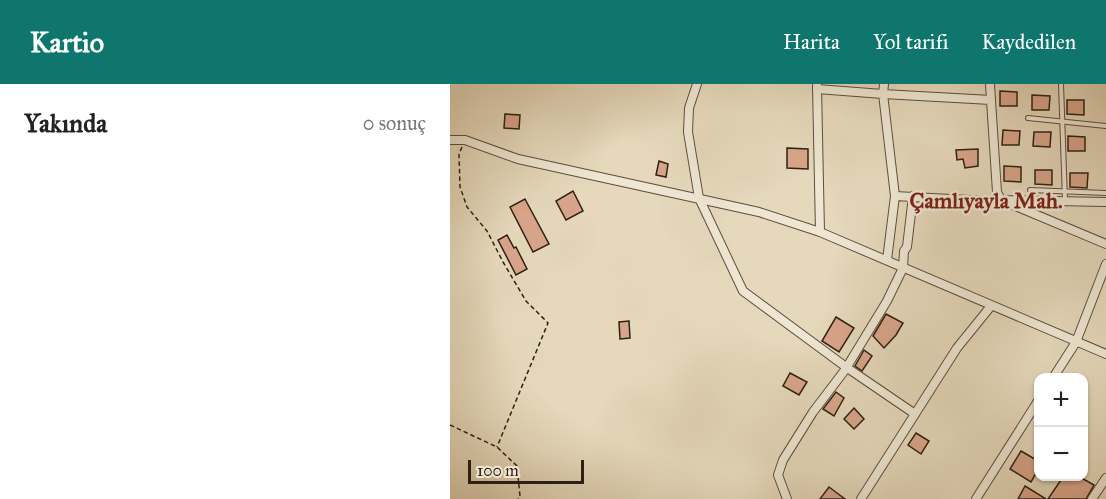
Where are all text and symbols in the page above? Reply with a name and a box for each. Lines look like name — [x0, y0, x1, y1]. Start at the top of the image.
text: Kartio — [30, 25, 104, 60]
text: Harita — [783, 29, 840, 55]
text: Yol tarifi — [873, 29, 949, 55]
text: Kaydedilen — [982, 29, 1076, 55]
text: Yakında — [24, 107, 107, 139]
text: 0 sonuç — [363, 111, 426, 135]
district label: Çamlıyayla Mah. — [910, 187, 1063, 214]
map controls — [1034, 373, 1088, 481]
button: + — [1034, 373, 1088, 427]
button: − — [1034, 427, 1088, 481]
scale bar — [468, 457, 584, 484]
text: 100 m — [477, 461, 519, 480]

